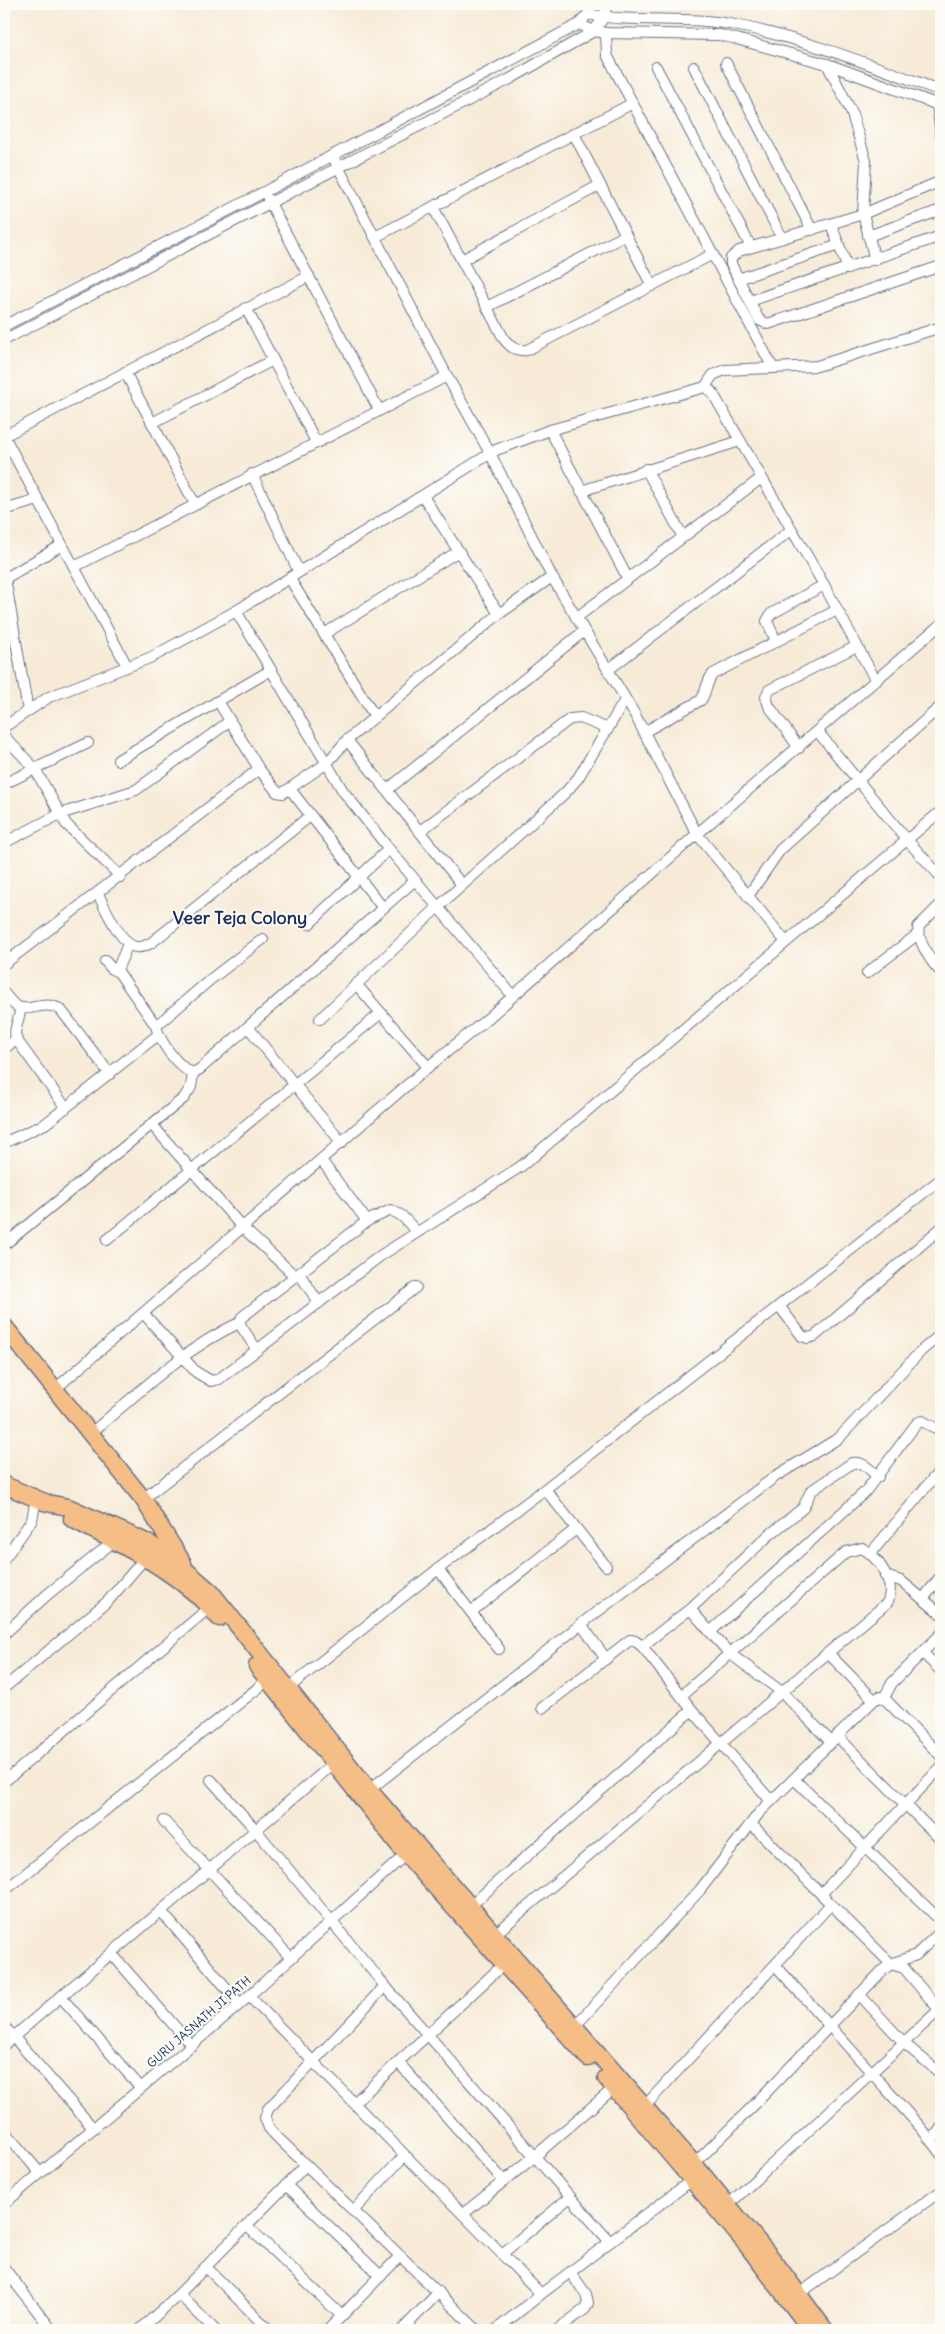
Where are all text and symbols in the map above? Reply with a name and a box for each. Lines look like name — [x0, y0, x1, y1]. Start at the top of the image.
district label: Veer Teja Colony — [173, 906, 307, 929]
street label: GURU JASNATH JI PATH — [144, 1972, 254, 2071]

